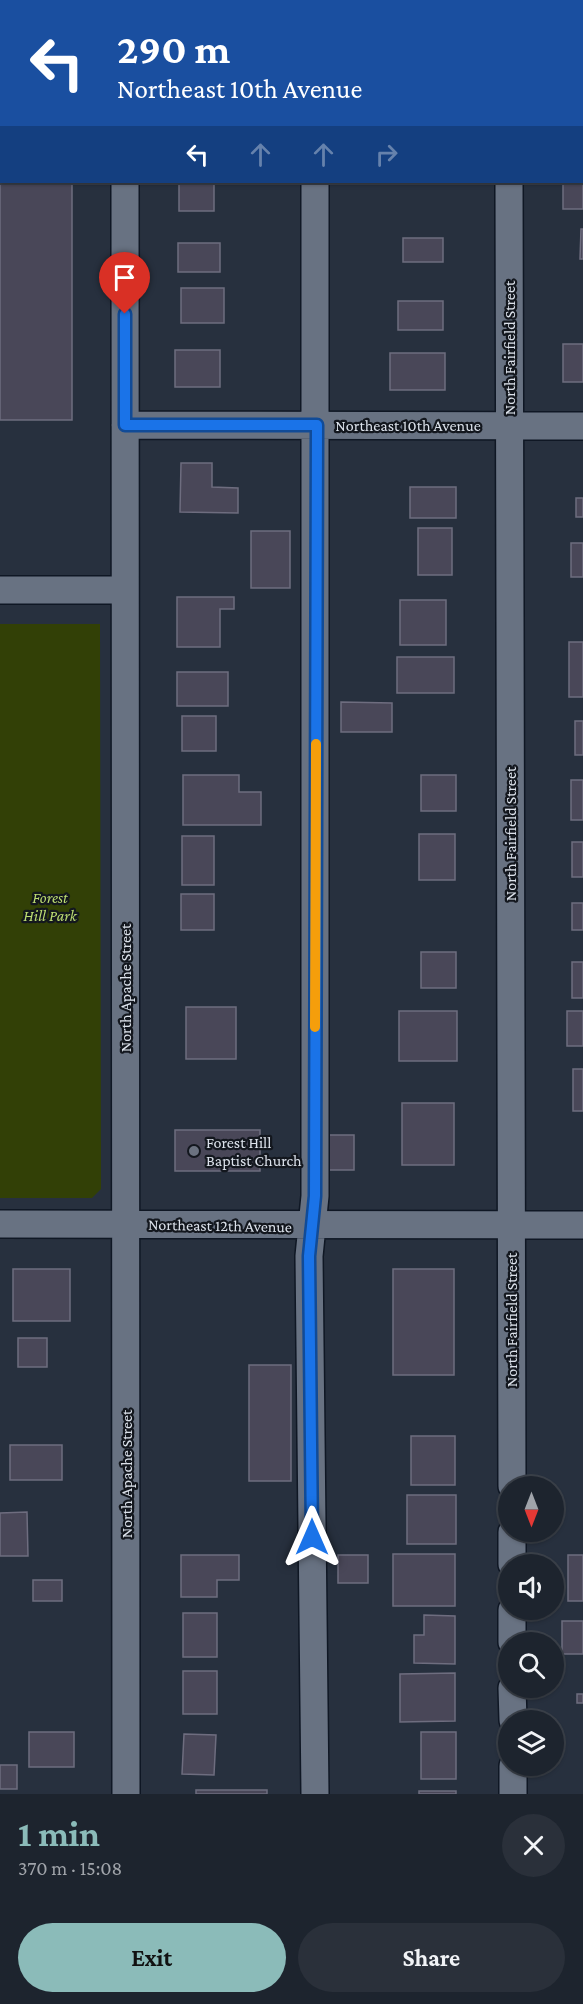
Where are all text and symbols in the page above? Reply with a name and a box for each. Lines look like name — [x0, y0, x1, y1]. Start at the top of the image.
icon: left — [18, 24, 96, 102]
text: 290 m — [117, 25, 230, 72]
text: Northeast 10th Avenue — [117, 74, 362, 104]
icon: left — [181, 138, 214, 171]
icon: ahead — [244, 138, 277, 171]
icon: ahead — [307, 138, 340, 171]
icon: right — [370, 138, 403, 171]
pin — [99, 252, 150, 314]
icon: arrive — [108, 261, 141, 294]
street label: North Fairfield Street — [501, 280, 518, 415]
street label: Northeast 10th Avenue — [335, 417, 481, 434]
street label: North Fairfield Street — [502, 766, 519, 901]
park label: Forest Hill Park — [23, 889, 78, 924]
street label: North Apache Street — [117, 923, 135, 1052]
place label: Forest Hill Baptist Church — [206, 1134, 302, 1170]
marker: Forest Hill Baptist Church — [187, 1144, 201, 1158]
street label: Northeast 12th Avenue — [148, 1216, 292, 1235]
street label: North Fairfield Street — [503, 1252, 520, 1387]
street label: North Apache Street — [118, 1409, 136, 1538]
north arrow — [498, 1476, 564, 1542]
map controls — [498, 1476, 564, 1776]
position arrow — [280, 1505, 344, 1569]
button: sound — [498, 1554, 564, 1620]
button: search — [498, 1632, 564, 1698]
button: layers — [498, 1710, 564, 1776]
text: 1 min — [18, 1814, 100, 1854]
button: close — [502, 1814, 565, 1877]
text: 370 m · 15:08 — [18, 1857, 122, 1879]
button: Exit — [18, 1923, 286, 1992]
button: Share — [298, 1923, 565, 1992]

